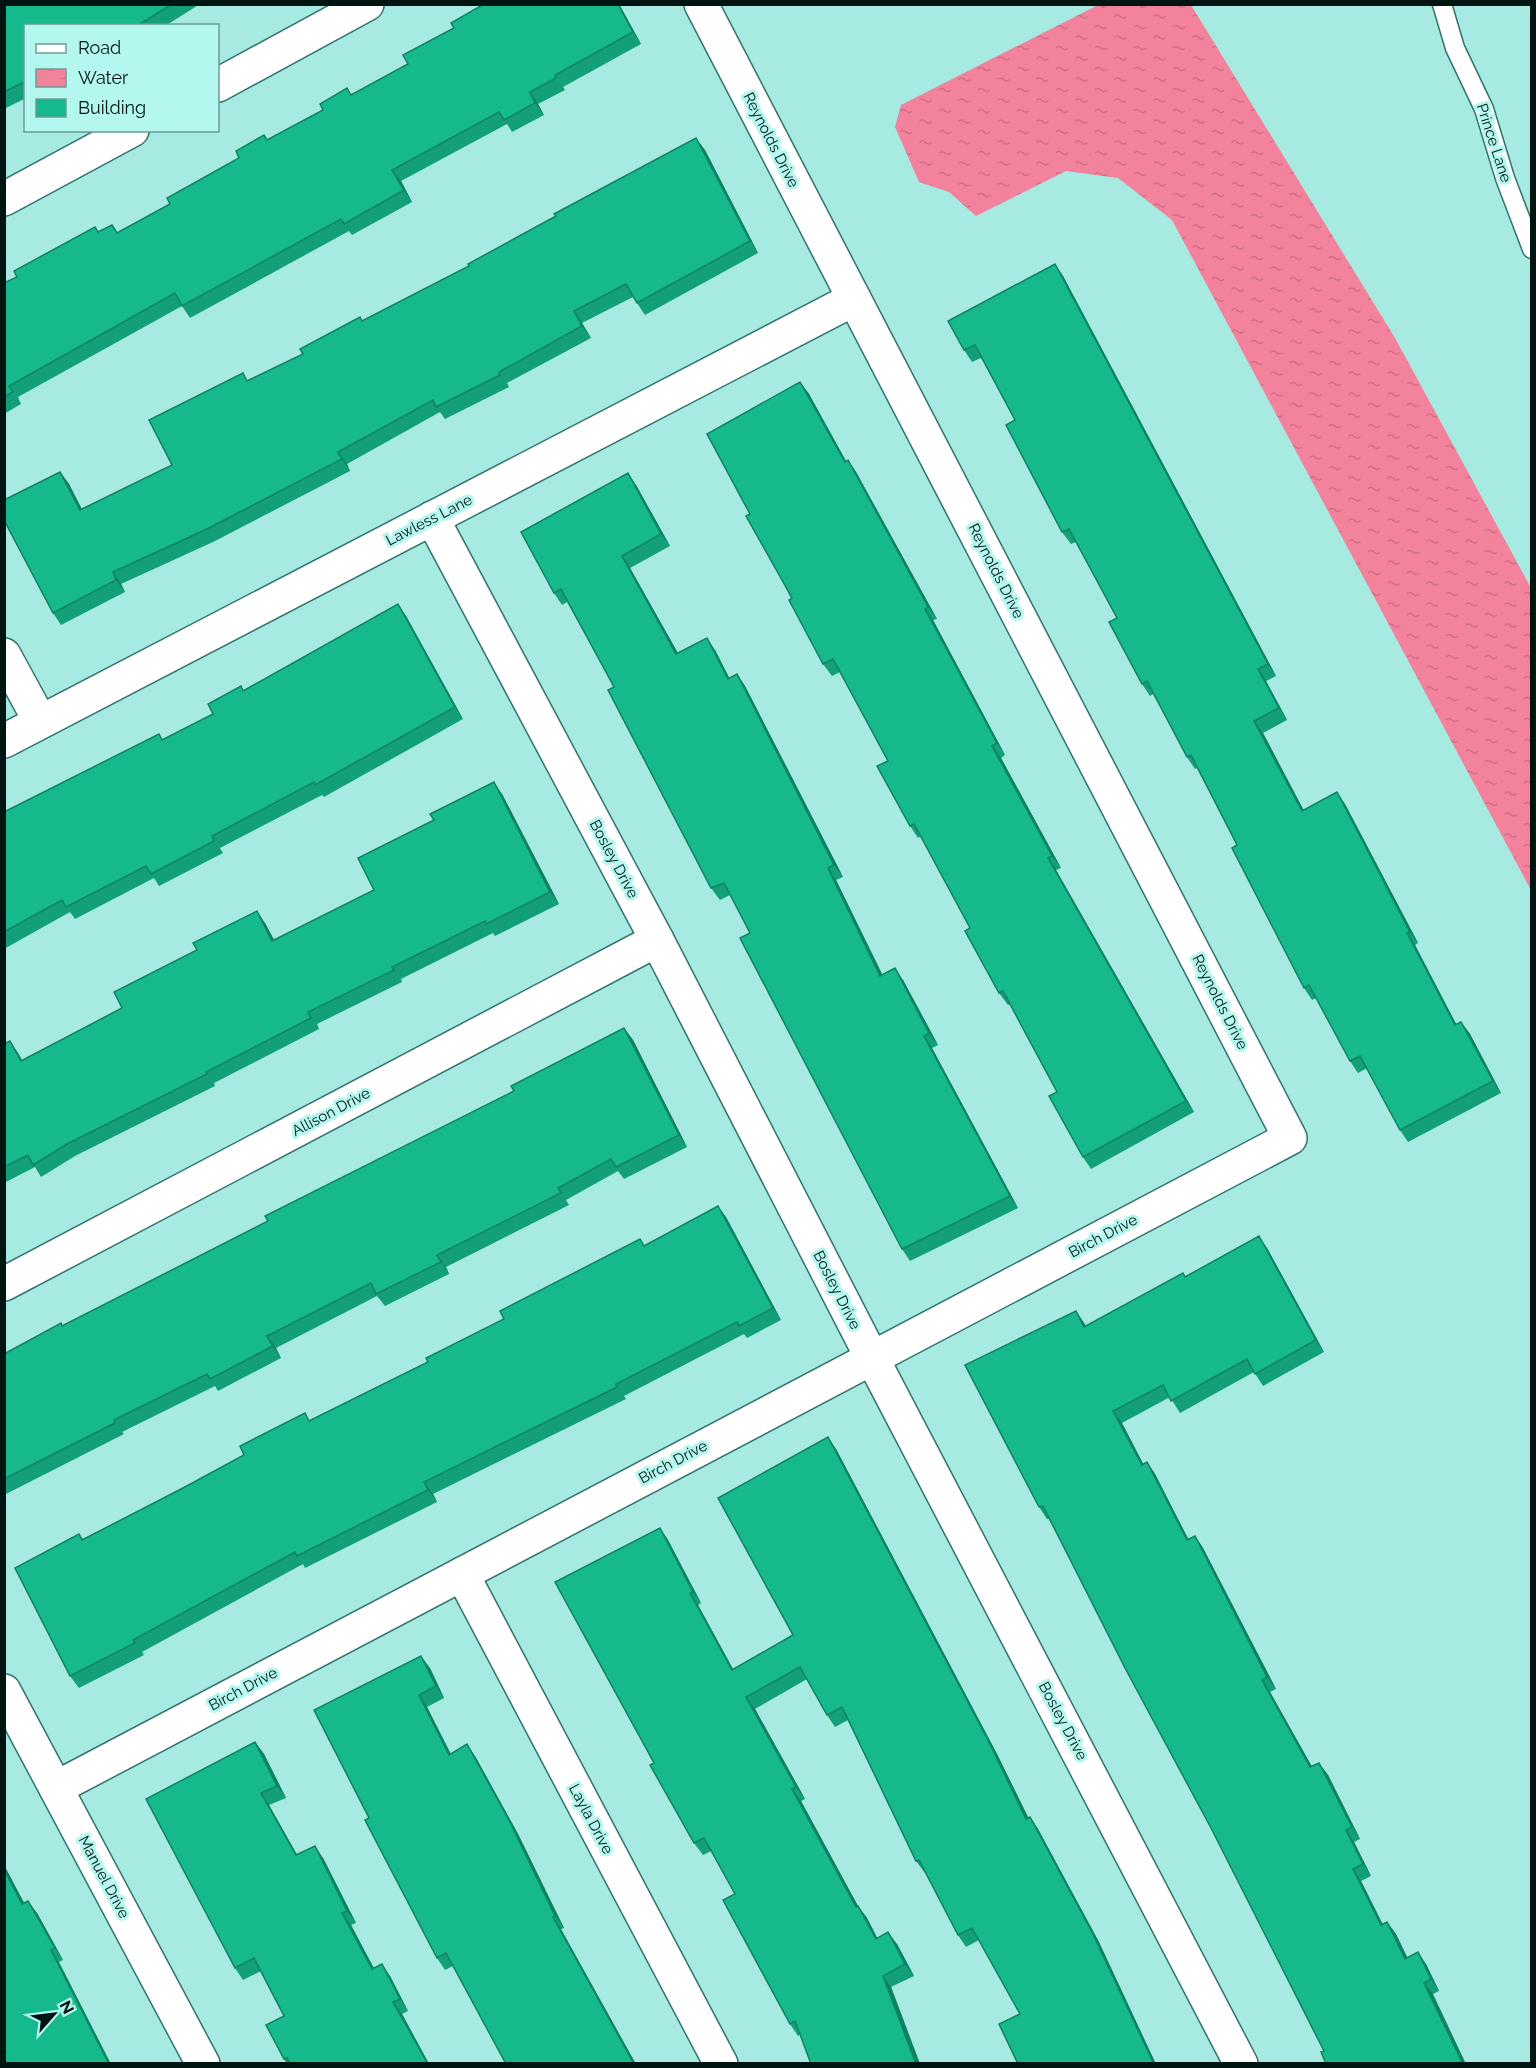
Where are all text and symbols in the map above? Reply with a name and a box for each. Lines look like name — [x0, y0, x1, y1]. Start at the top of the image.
legend — [24, 24, 219, 132]
text: Road — [78, 37, 121, 58]
text: Water — [78, 67, 129, 88]
street label: Reynolds Drive — [739, 89, 803, 191]
text: Building — [78, 97, 146, 118]
street label: Prince Lane — [1473, 101, 1515, 185]
street label: Lawless Lane — [383, 490, 475, 549]
street label: Reynolds Drive — [964, 520, 1028, 622]
street label: Bosley Drive — [586, 817, 642, 901]
street label: Reynolds Drive — [1188, 951, 1252, 1053]
street label: Allison Drive — [289, 1084, 373, 1140]
street label: Birch Drive — [1066, 1210, 1140, 1262]
street label: Bosley Drive — [809, 1248, 865, 1333]
street label: Birch Drive — [636, 1436, 710, 1488]
street label: Birch Drive — [206, 1663, 280, 1715]
street label: Bosley Drive — [1035, 1679, 1091, 1763]
street label: Layla Drive — [565, 1781, 617, 1857]
street label: Manuel Drive — [75, 1833, 133, 1922]
north arrow — [24, 1984, 84, 2044]
text: N — [56, 1997, 78, 2017]

